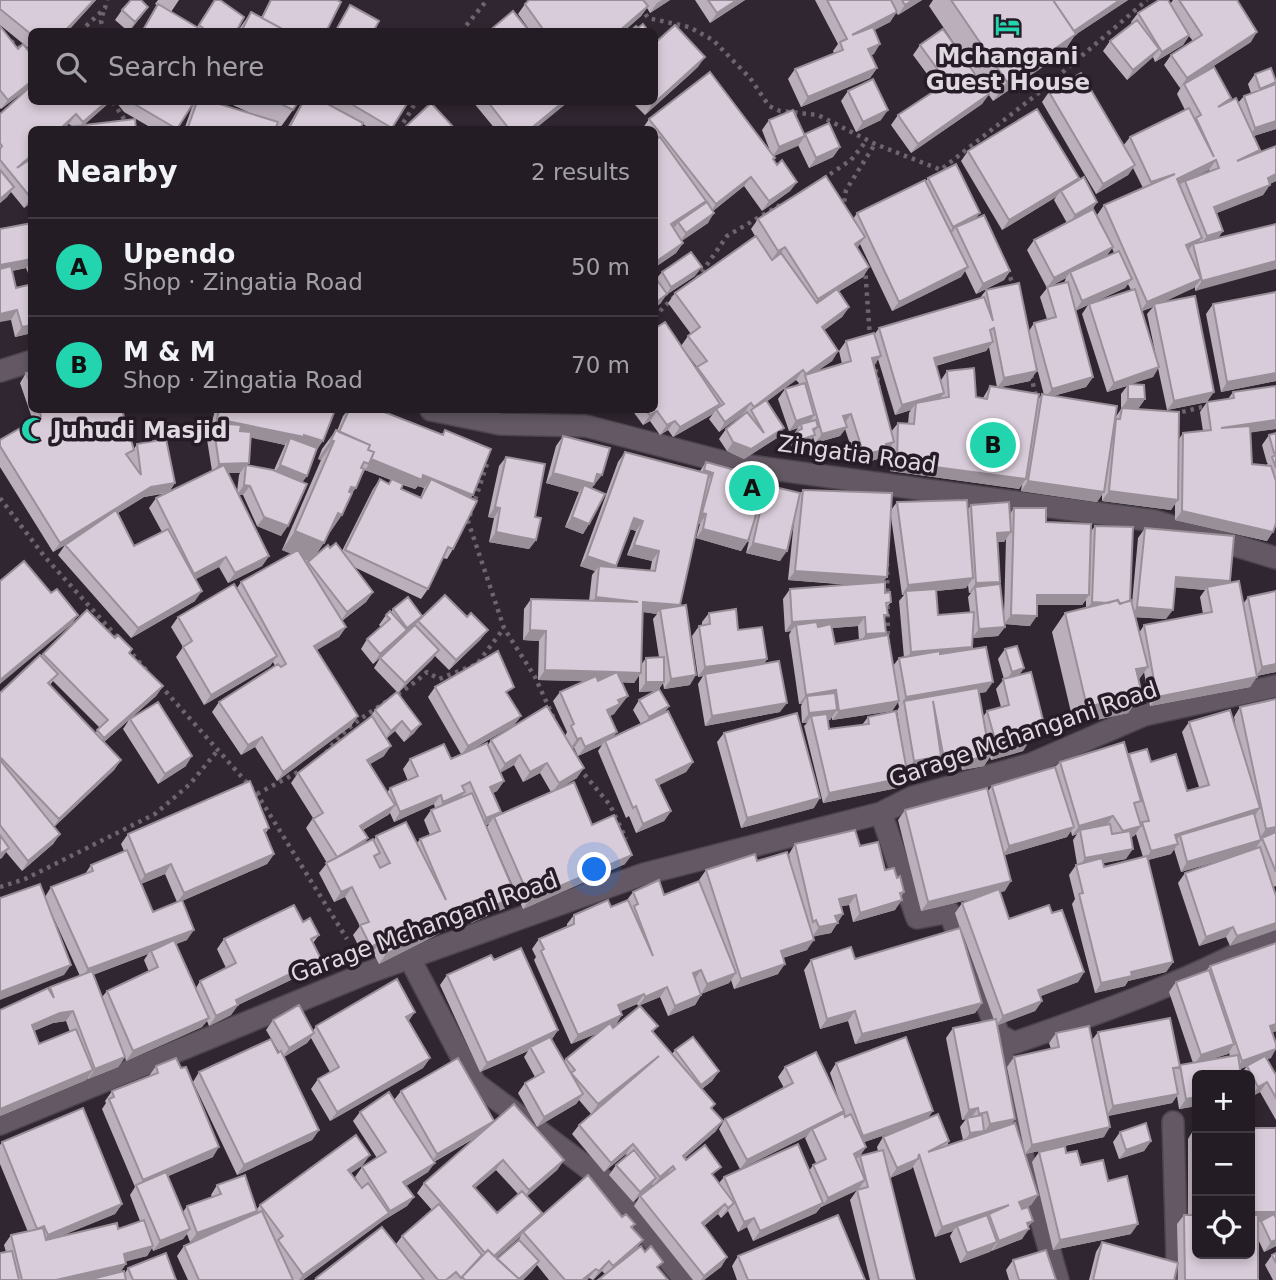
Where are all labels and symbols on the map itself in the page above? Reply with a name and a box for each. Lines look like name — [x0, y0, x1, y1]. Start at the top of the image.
hotel icon: Mchangani Guest House — [994, 12, 1022, 40]
place label: Mchangani Guest House — [926, 43, 1090, 95]
mosque icon: Juhudi Masjid — [19, 416, 47, 444]
place label: Juhudi Masjid — [51, 417, 227, 443]
pin: B — [970, 419, 1016, 471]
street label: Zingatia Road — [776, 430, 938, 478]
pin: A — [729, 462, 775, 514]
street label: Garage Mchangani Road — [885, 676, 1161, 792]
your location — [577, 852, 611, 886]
street label: Garage Mchangani Road — [287, 867, 561, 987]

